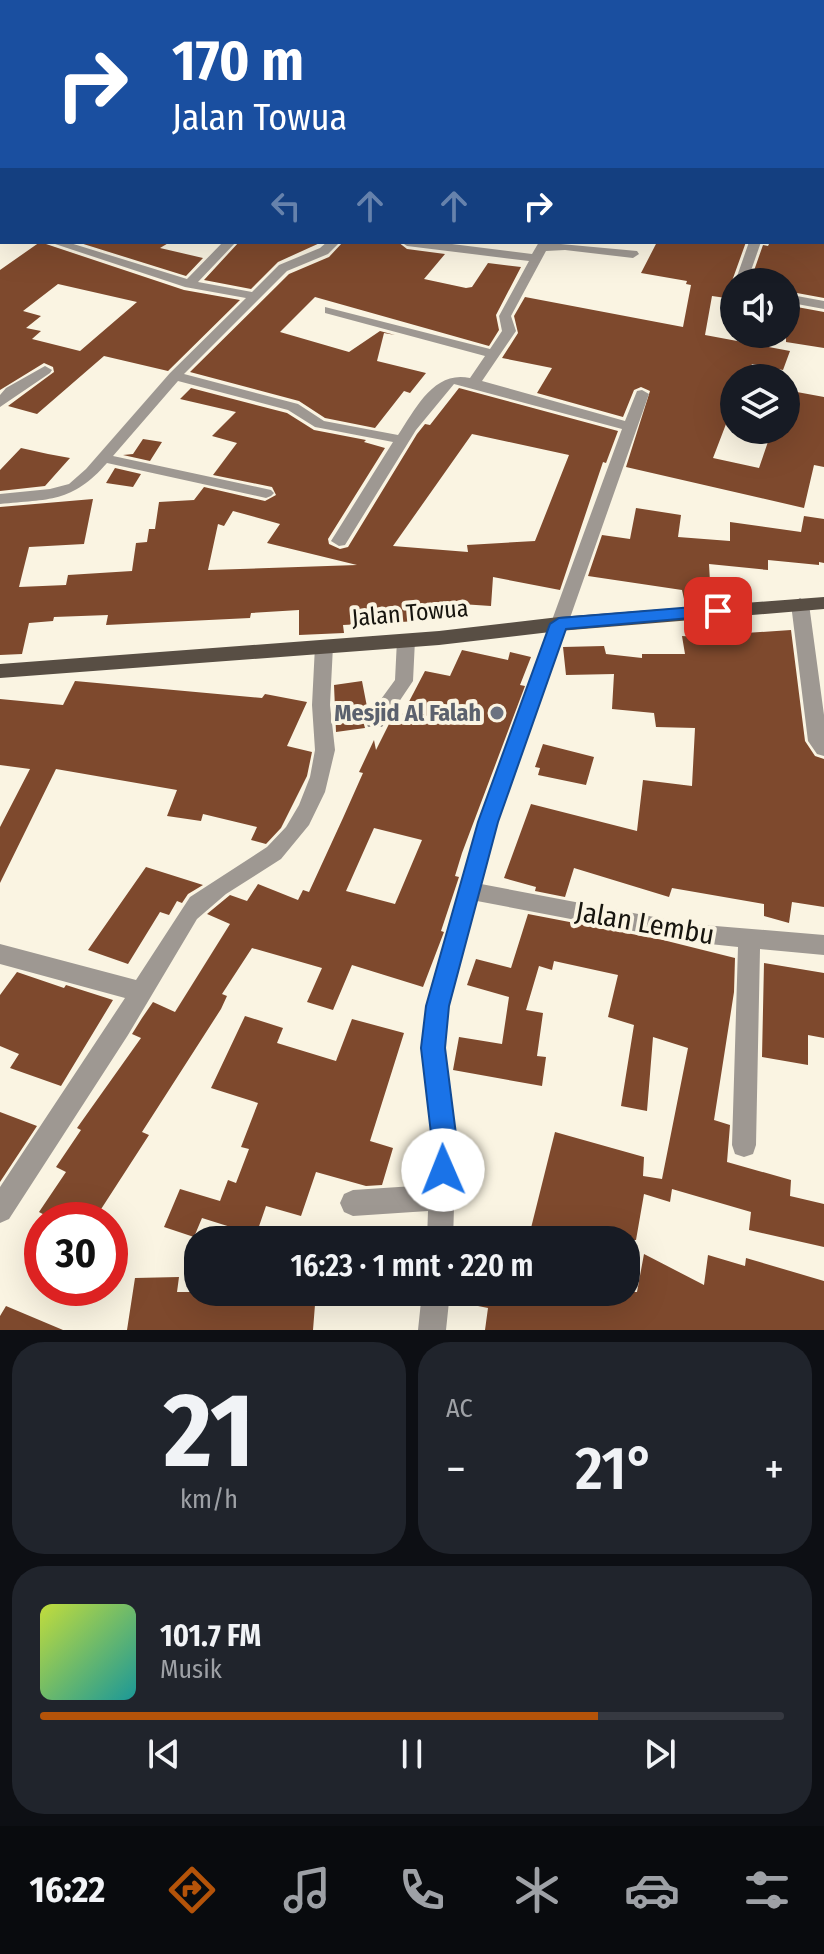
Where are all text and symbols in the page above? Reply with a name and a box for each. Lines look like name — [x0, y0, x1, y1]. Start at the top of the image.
text: 170 m — [172, 28, 304, 95]
icon: right — [40, 32, 144, 136]
text: Jalan Towua — [172, 96, 347, 140]
icon: left — [264, 184, 308, 228]
icon: ahead — [348, 184, 392, 228]
icon: ahead — [432, 184, 476, 228]
icon: right — [516, 184, 560, 228]
map controls — [720, 268, 800, 444]
button: sound — [720, 268, 800, 348]
button: layers — [720, 364, 800, 444]
pin — [684, 577, 752, 645]
icon: arrive — [696, 589, 740, 633]
street label: Jalan Towua — [351, 594, 469, 632]
place label: Mesjid Al Falah — [334, 699, 481, 727]
marker: Mesjid Al Falah — [488, 704, 506, 722]
street label: Jalan Lembu — [573, 895, 717, 951]
position arrow — [401, 1128, 485, 1212]
speed limit sign: 30 — [24, 1202, 128, 1306]
text: 16:23 · 1 mnt · 220 m — [290, 1248, 534, 1284]
text: 21 — [164, 1369, 254, 1494]
text: AC — [446, 1393, 473, 1424]
text: 21° — [575, 1433, 655, 1505]
text: − — [446, 1443, 466, 1496]
text: + — [764, 1443, 784, 1496]
text: km/h — [180, 1484, 238, 1515]
text: 101.7 FM — [160, 1618, 261, 1654]
text: Musik — [160, 1654, 222, 1685]
icon: previous — [142, 1732, 186, 1776]
icon: pause — [390, 1732, 434, 1776]
icon: next — [638, 1732, 682, 1776]
icon: directions — [164, 1862, 220, 1918]
icon: music — [279, 1862, 335, 1918]
icon: phone — [394, 1862, 450, 1918]
icon: climate — [509, 1862, 565, 1918]
icon: car — [624, 1862, 680, 1918]
icon: filters — [739, 1862, 795, 1918]
text: 16:22 — [29, 1868, 105, 1912]

